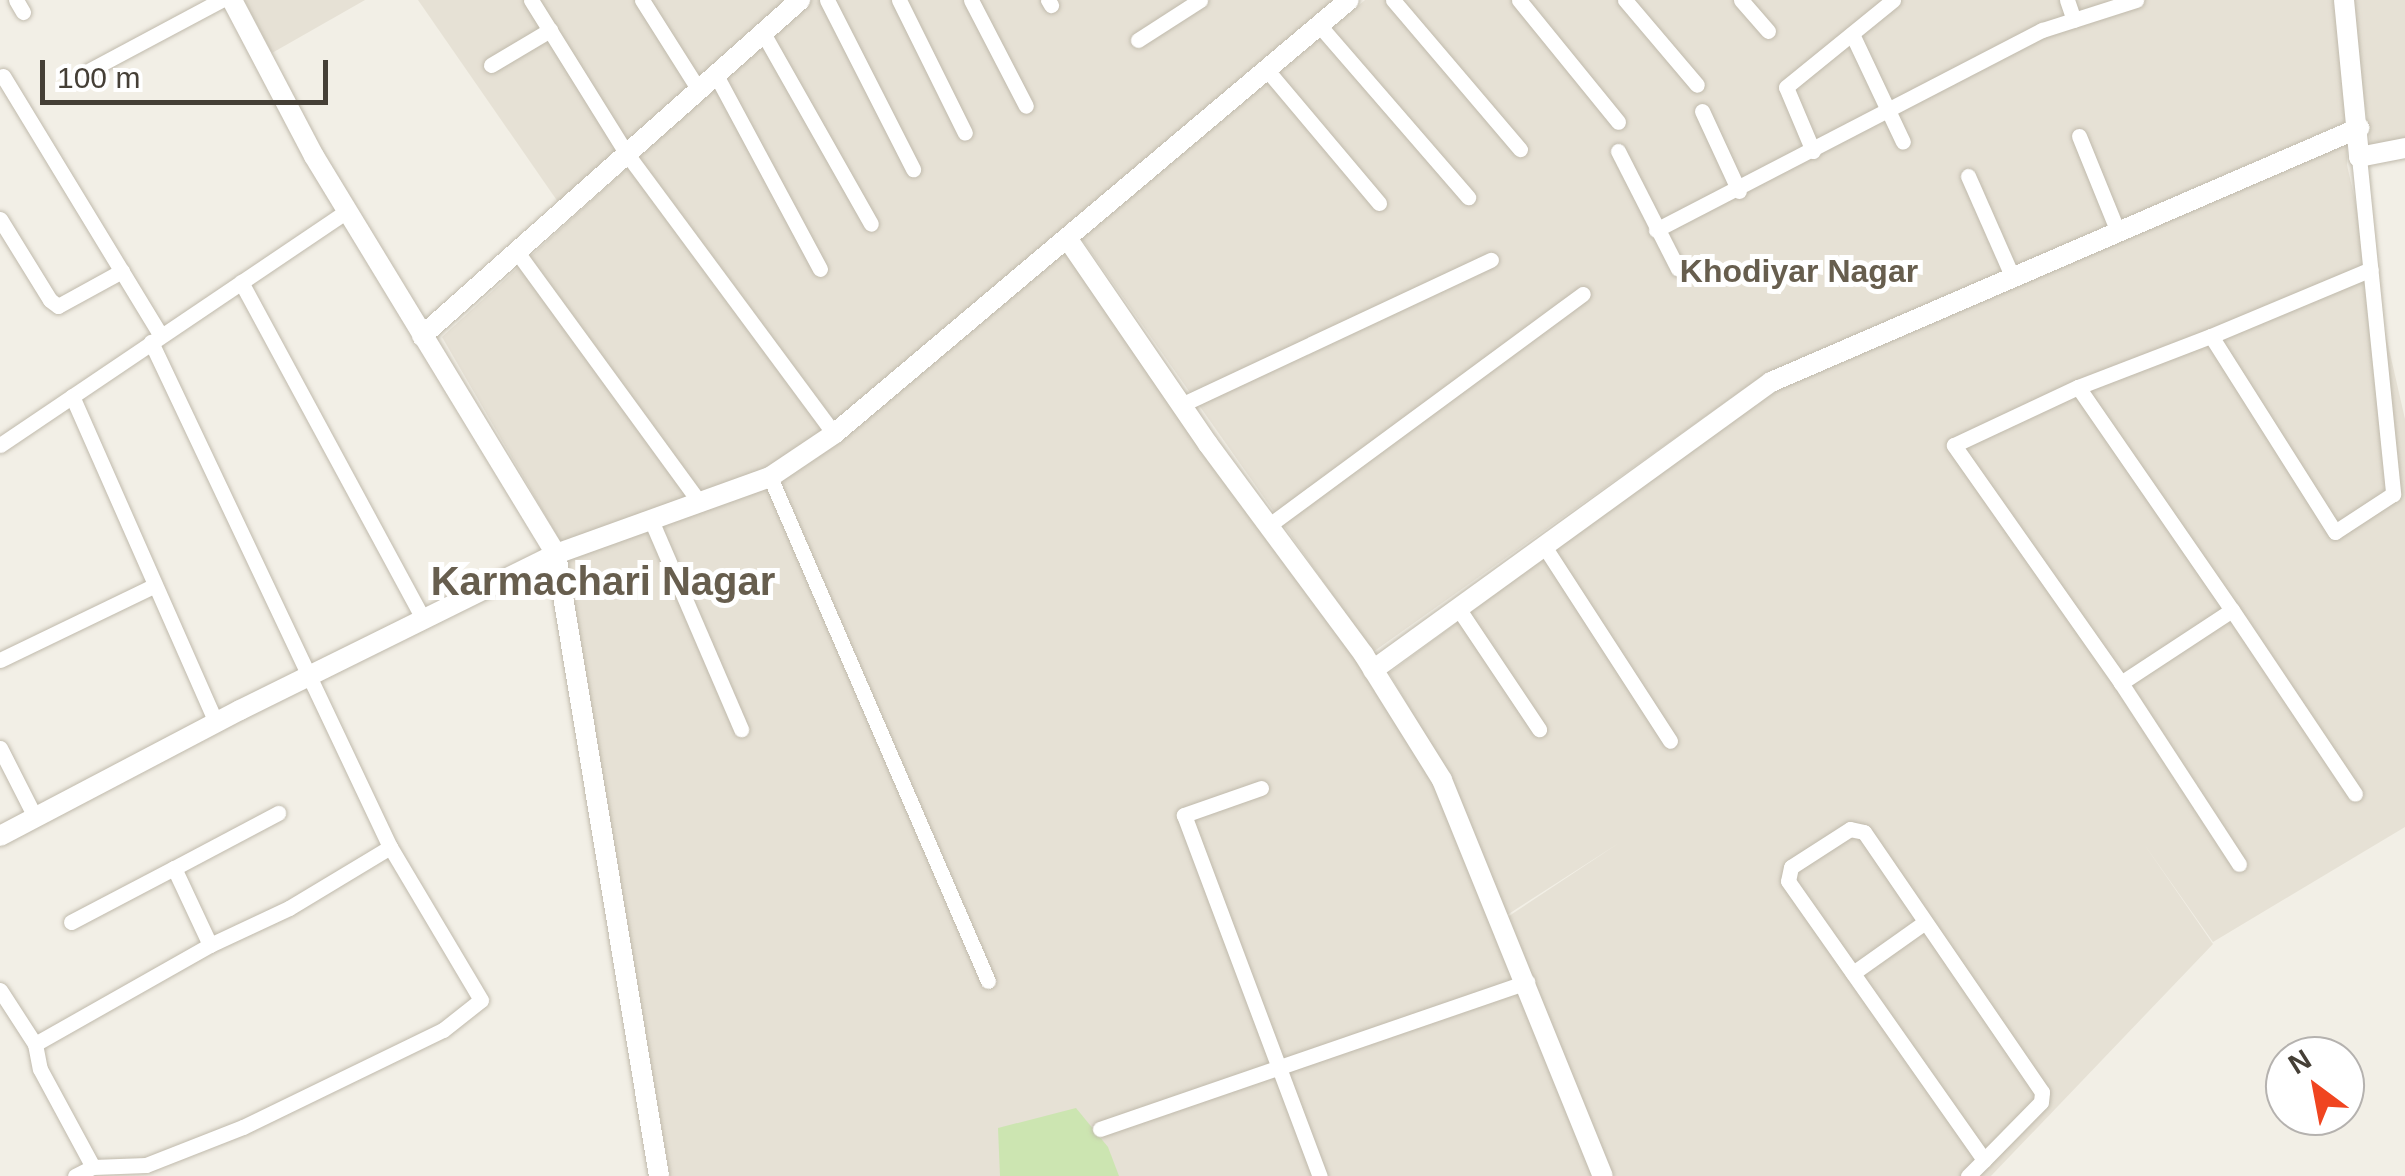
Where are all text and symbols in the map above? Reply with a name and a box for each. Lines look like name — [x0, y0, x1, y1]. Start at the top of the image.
scale bar — [45, 40, 332, 102]
text: 100 m — [57, 61, 140, 94]
district label: Khodiyar Nagar — [1680, 252, 1918, 290]
district label: Karmachari Nagar — [431, 557, 775, 605]
north arrow — [2265, 1036, 2365, 1136]
text: N — [2283, 1043, 2317, 1080]

